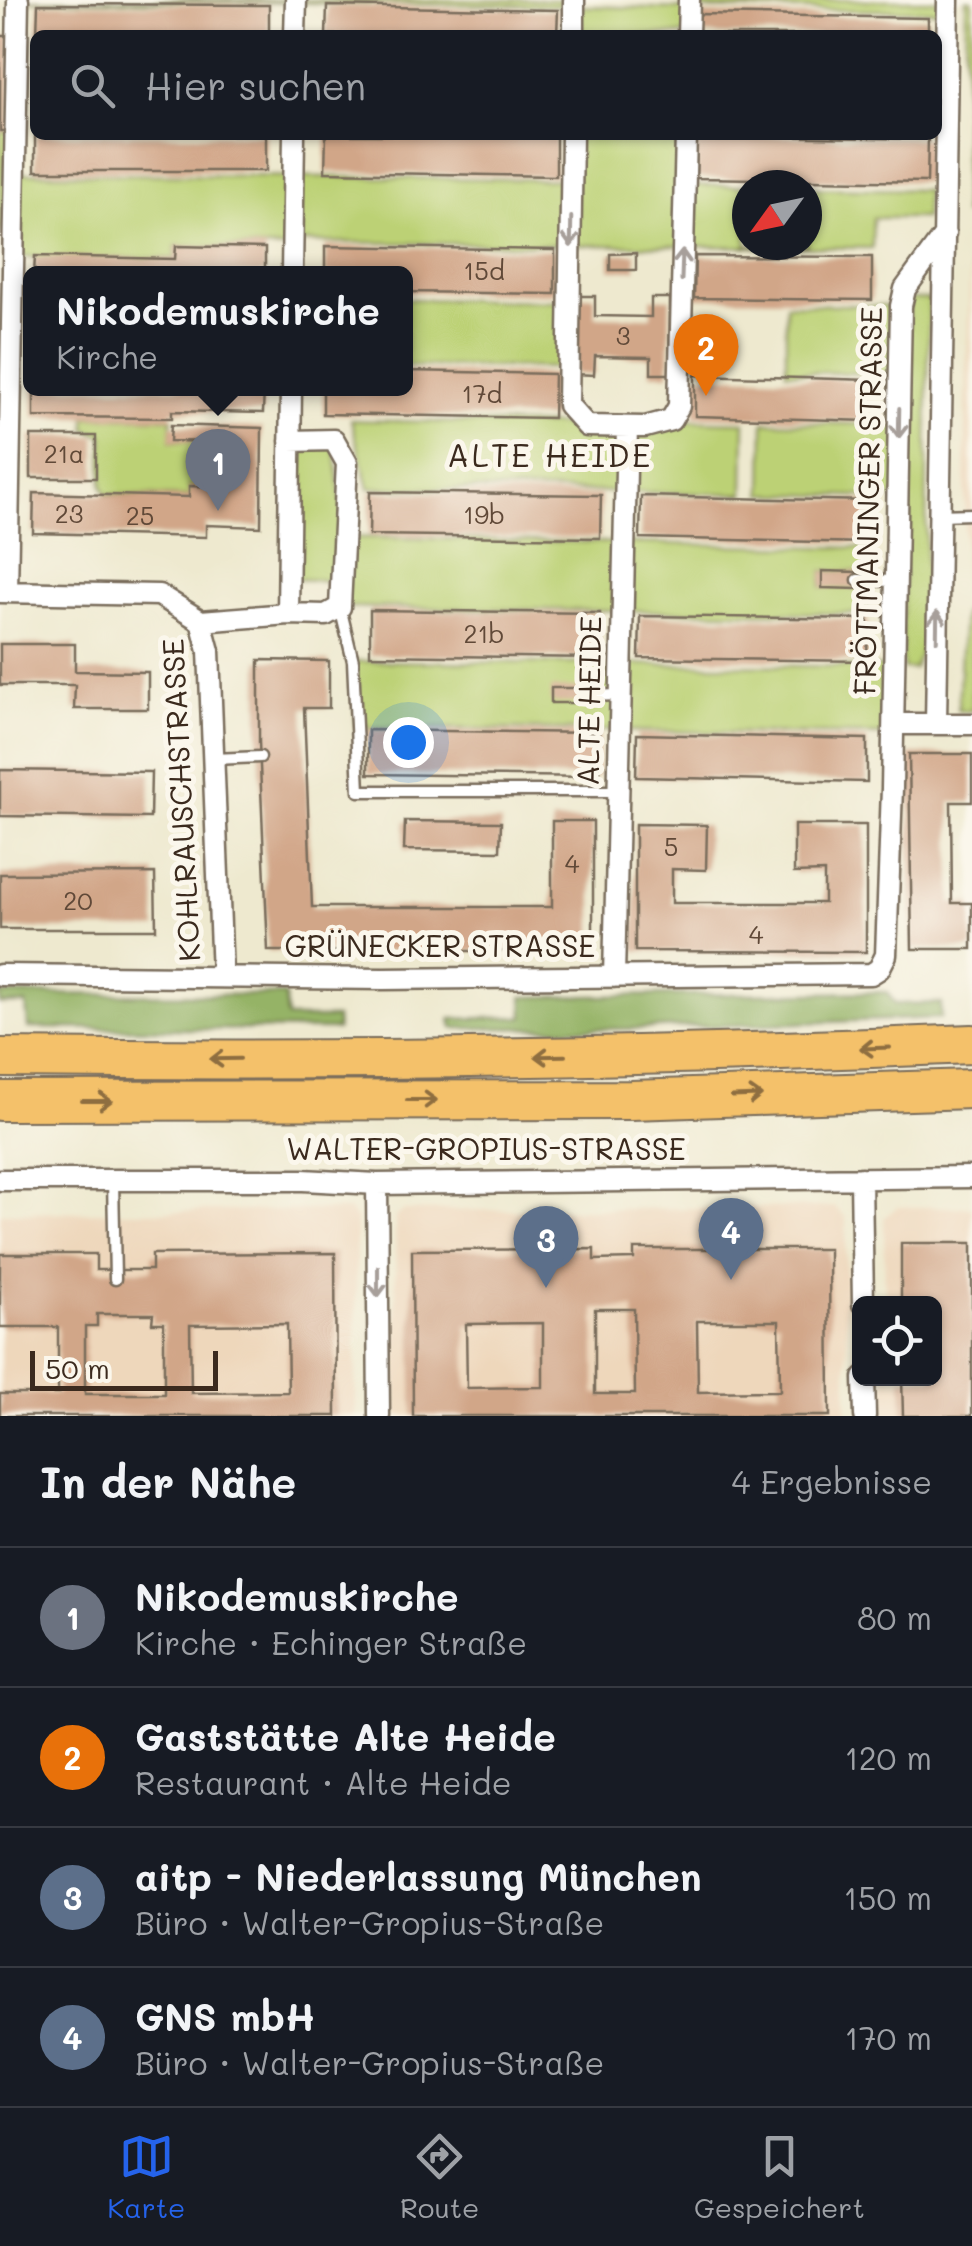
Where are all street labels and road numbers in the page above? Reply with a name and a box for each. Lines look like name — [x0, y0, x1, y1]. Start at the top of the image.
street label: FRÖTTMANINGER STRASSE — [844, 307, 890, 695]
street label: ALTE HEIDE — [567, 616, 609, 786]
street label: KOHLRAUSCHSTRASSE — [152, 638, 208, 963]
street label: GRÜNECKER STRASSE — [284, 925, 596, 965]
street label: WALTER-GROPIUS-STRASSE — [286, 1128, 686, 1168]

